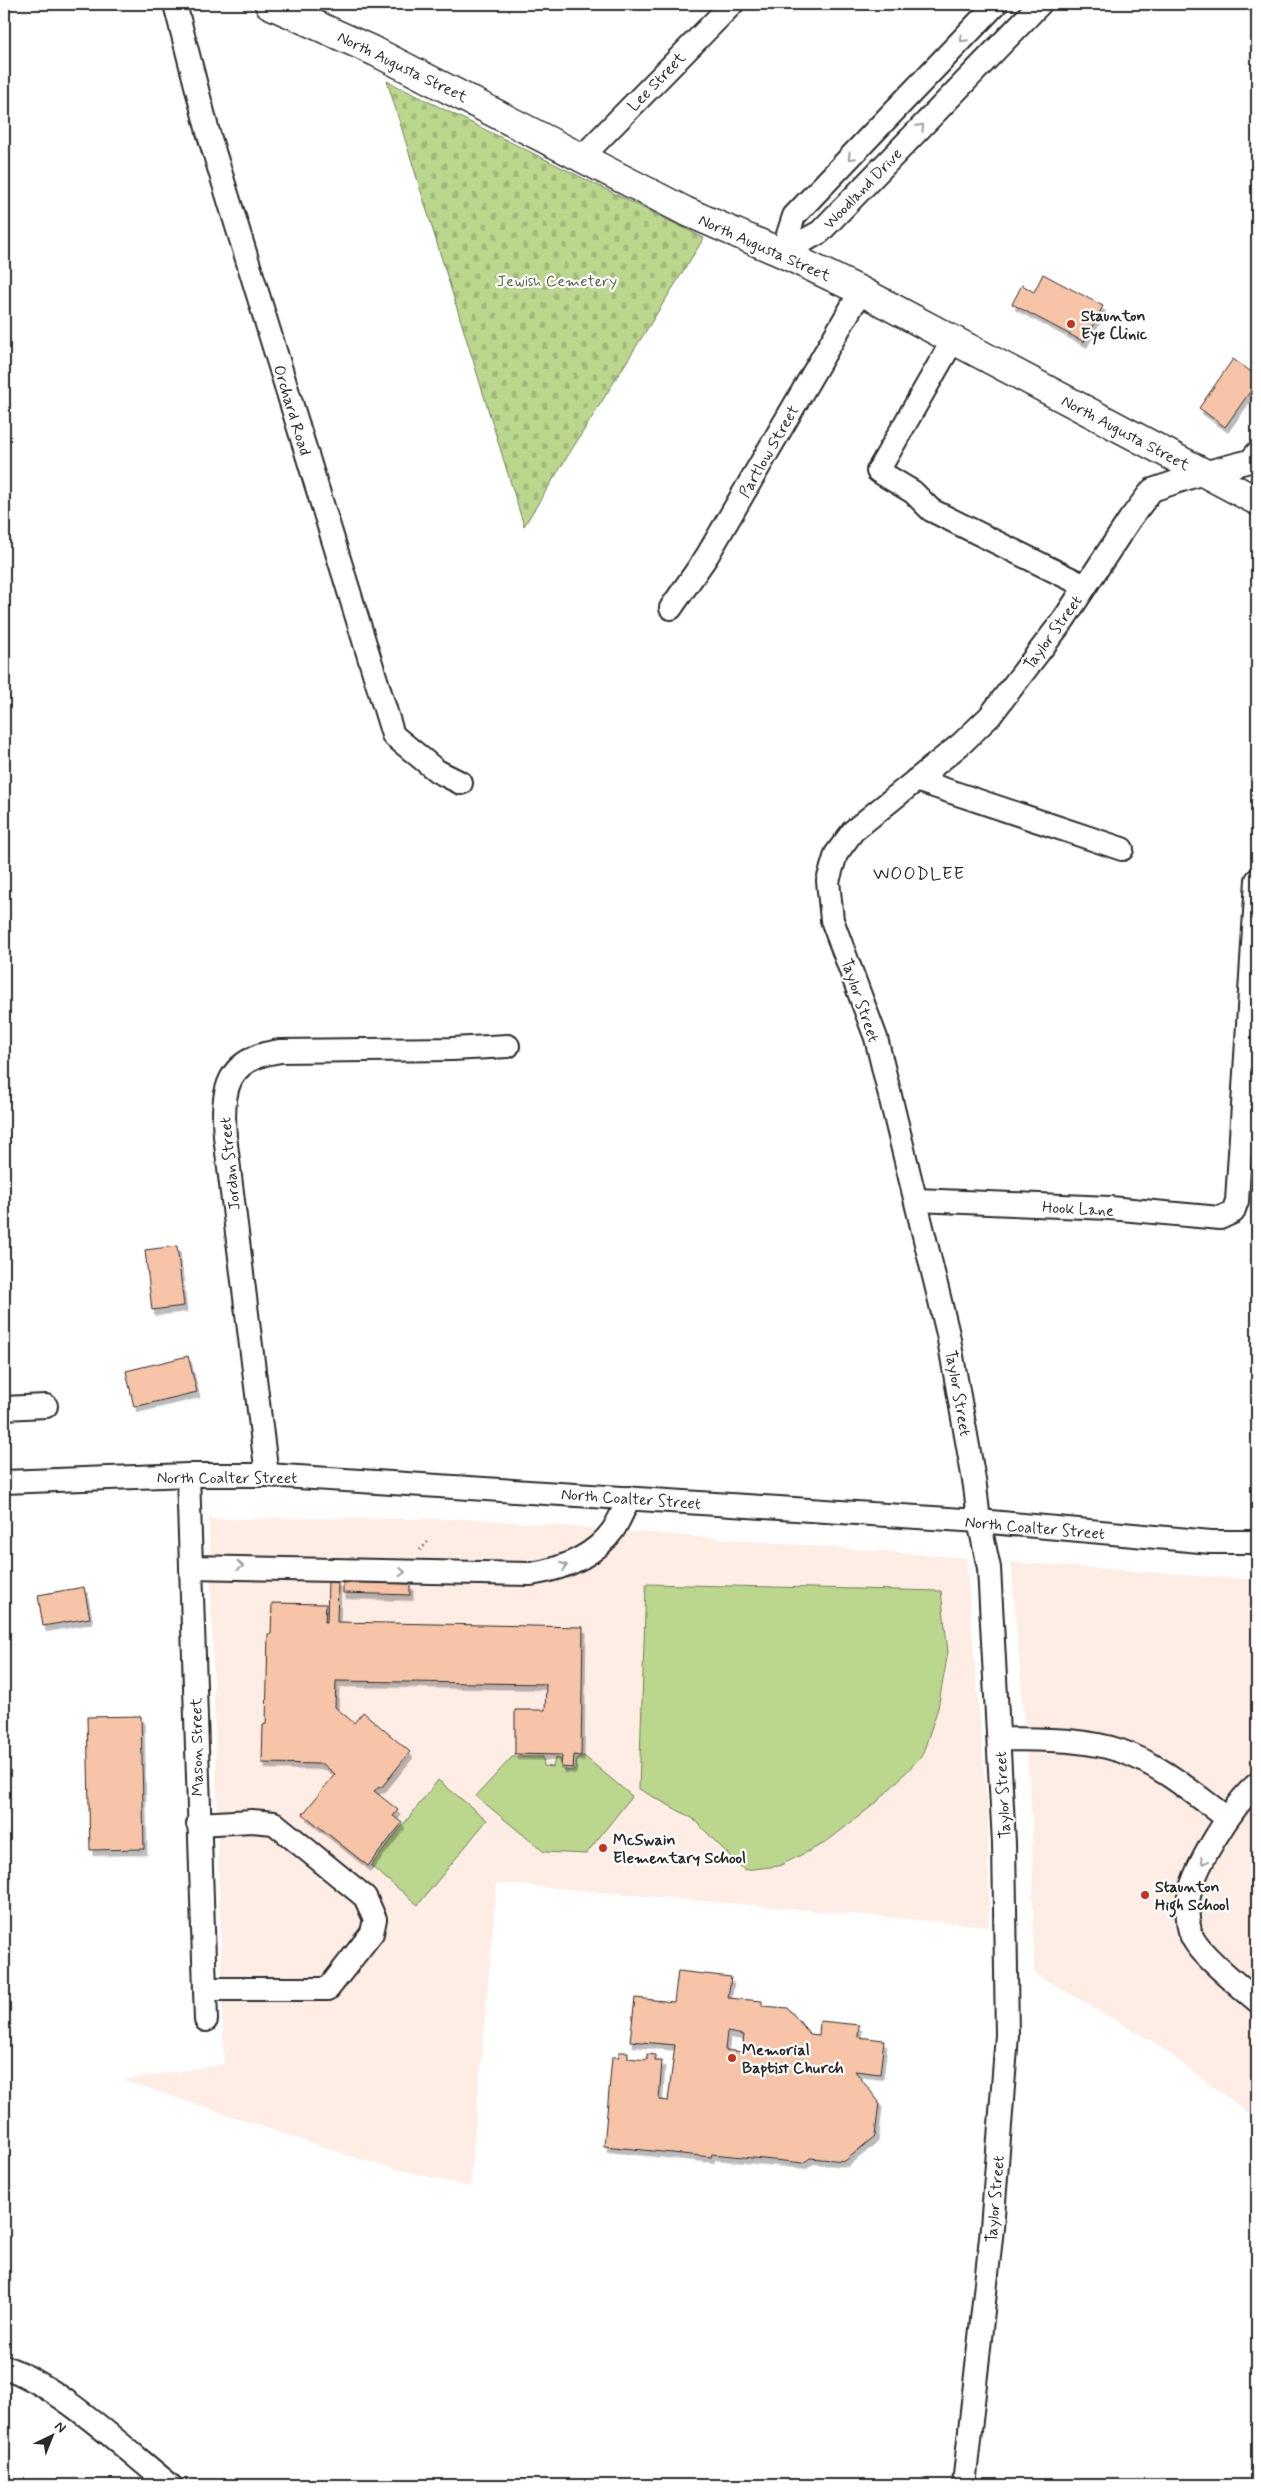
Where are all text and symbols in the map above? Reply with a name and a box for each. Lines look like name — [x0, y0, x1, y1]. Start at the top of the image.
street label: North Augusta Street — [334, 27, 471, 108]
one-way arrow — [960, 33, 969, 42]
street label: Lee Street — [623, 47, 691, 116]
one-way arrow — [915, 124, 924, 133]
street label: Woodland Drive — [819, 144, 907, 234]
one-way arrow — [848, 151, 857, 160]
street label: North Augusta Street — [695, 210, 834, 287]
park label: Jewish Cemetery — [497, 271, 617, 292]
place label: Staunton Eye Clinic — [1081, 306, 1148, 345]
marker: Staunton Eye Clinic — [1065, 318, 1077, 330]
street label: Orchard Road — [268, 363, 315, 458]
street label: North Augusta Street — [1058, 391, 1194, 476]
street label: Partlow Street — [734, 401, 804, 502]
street label: Taylor Street — [1019, 591, 1087, 674]
district label: WOODLEE — [873, 862, 965, 886]
street label: Taylor Street — [835, 956, 884, 1045]
street label: Jordan Street — [215, 1116, 246, 1211]
street label: Hook Lane — [1042, 1197, 1114, 1222]
street label: Taylor Street — [940, 1348, 975, 1438]
street label: North Coalter Street — [157, 1468, 297, 1489]
street label: North Coalter Street — [560, 1484, 702, 1515]
street label: North Coalter Street — [964, 1512, 1106, 1545]
one-way arrow — [236, 1561, 244, 1572]
one-way arrow — [559, 1562, 567, 1572]
one-way arrow — [399, 1566, 407, 1577]
street label: Mason Street — [186, 1697, 209, 1796]
street label: Taylor Street — [991, 1751, 1016, 1839]
place label: McSwain Elementary School — [613, 1830, 746, 1869]
marker: McSwain Elementary School — [597, 1842, 609, 1854]
one-way arrow — [1200, 1856, 1210, 1865]
place label: Staunton High School — [1155, 1877, 1230, 1918]
marker: Staunton High School — [1139, 1889, 1151, 1901]
place label: Memorial Baptist Church — [742, 2040, 844, 2079]
marker: Memorial Baptist Church — [726, 2052, 738, 2064]
street label: Taylor Street — [981, 2155, 1010, 2243]
north arrow — [28, 2412, 78, 2462]
text: N — [51, 2417, 70, 2437]

